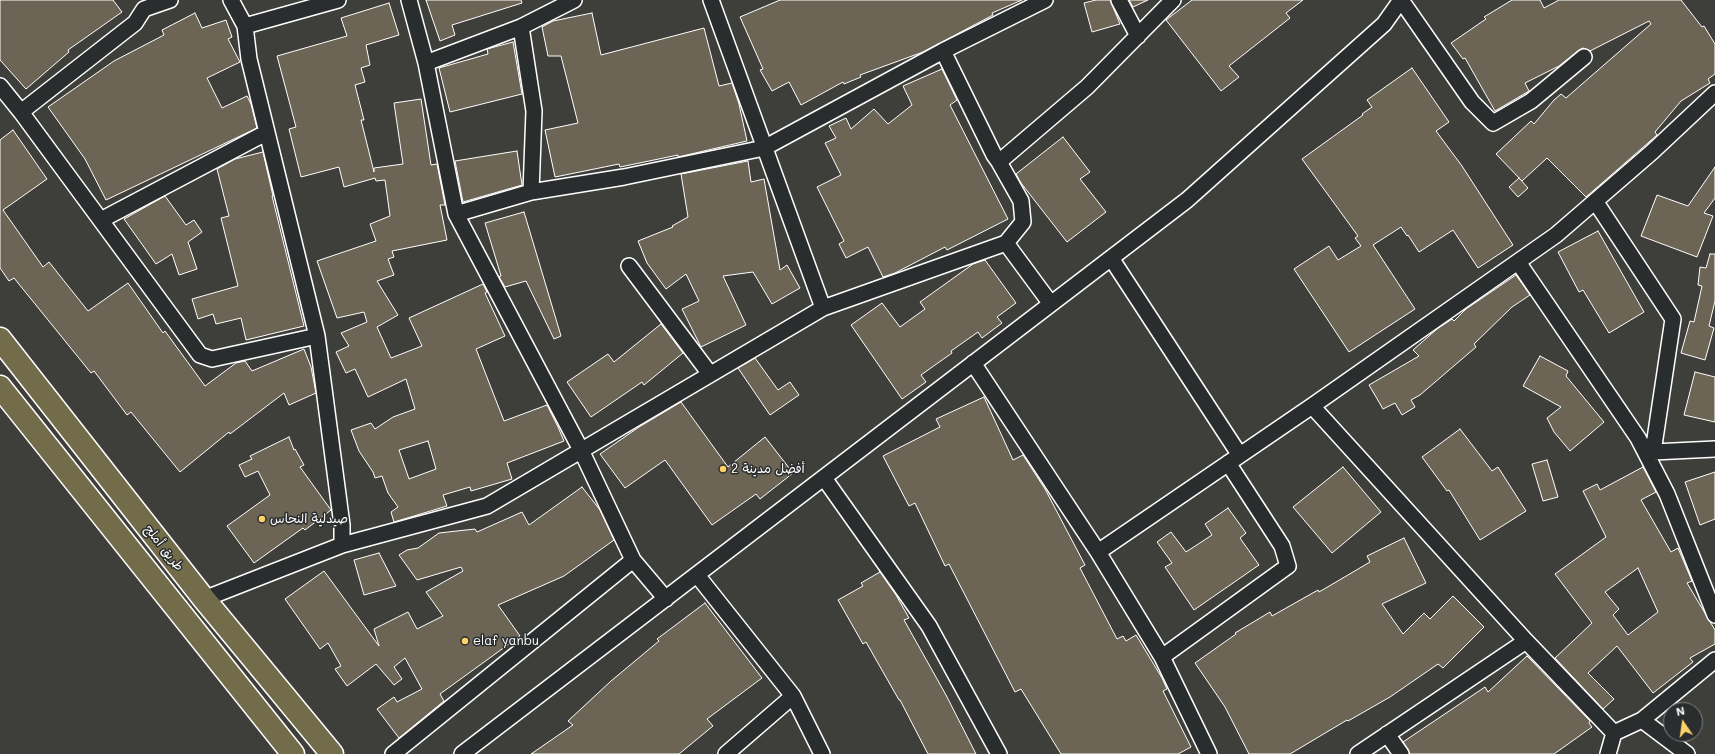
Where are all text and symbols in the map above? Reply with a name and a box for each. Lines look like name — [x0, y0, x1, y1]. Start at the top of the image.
place label: 2 أفضل مدينة — [731, 461, 805, 477]
marker: 2 أفضل مدينة — [718, 464, 728, 474]
place label: صيدلية النحاس — [270, 511, 348, 527]
marker: صيدلية النحاس — [257, 514, 267, 524]
street label: طريق أملج — [141, 522, 187, 574]
place label: elaf yanbu — [473, 633, 539, 649]
marker: elaf yanbu — [460, 636, 470, 646]
north arrow — [1663, 702, 1703, 742]
text: N — [1675, 703, 1686, 719]

